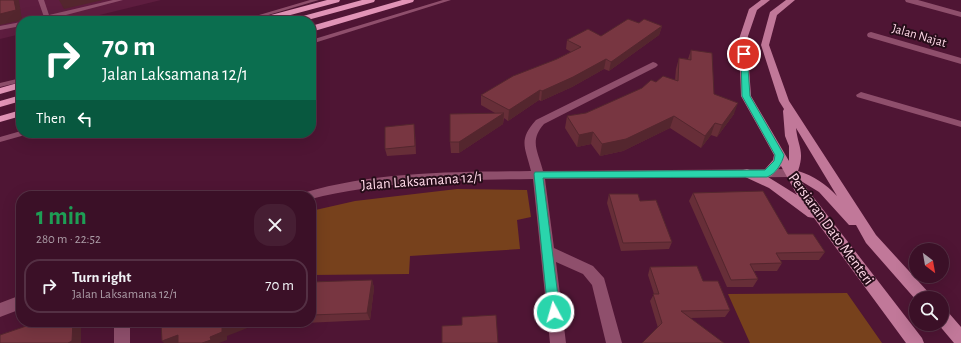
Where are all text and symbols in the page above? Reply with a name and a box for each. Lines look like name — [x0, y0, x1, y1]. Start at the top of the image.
street label: Jalan Najat — [890, 22, 948, 50]
icon: right — [36, 32, 88, 84]
text: 70 m — [102, 33, 156, 61]
pin — [727, 37, 761, 71]
icon: arrive — [733, 43, 755, 65]
text: Jalan Laksamana 12/1 — [102, 66, 248, 84]
icon: left — [74, 108, 96, 130]
text: Then — [36, 111, 66, 126]
street label: Jalan Laksamana 12/1 — [361, 169, 483, 193]
street label: Persiaran Dato Menteri — [786, 170, 876, 288]
button: close — [254, 204, 296, 246]
text: 1 min — [36, 205, 87, 229]
text: 280 m · 22:52 — [36, 233, 101, 246]
north arrow — [909, 243, 949, 283]
map controls — [909, 243, 949, 331]
text: Turn right — [72, 270, 131, 285]
icon: right — [38, 275, 60, 297]
text: 70 m — [265, 278, 294, 293]
text: Jalan Laksamana 12/1 — [72, 288, 177, 301]
position arrow — [533, 291, 575, 333]
button: search — [909, 291, 949, 331]

